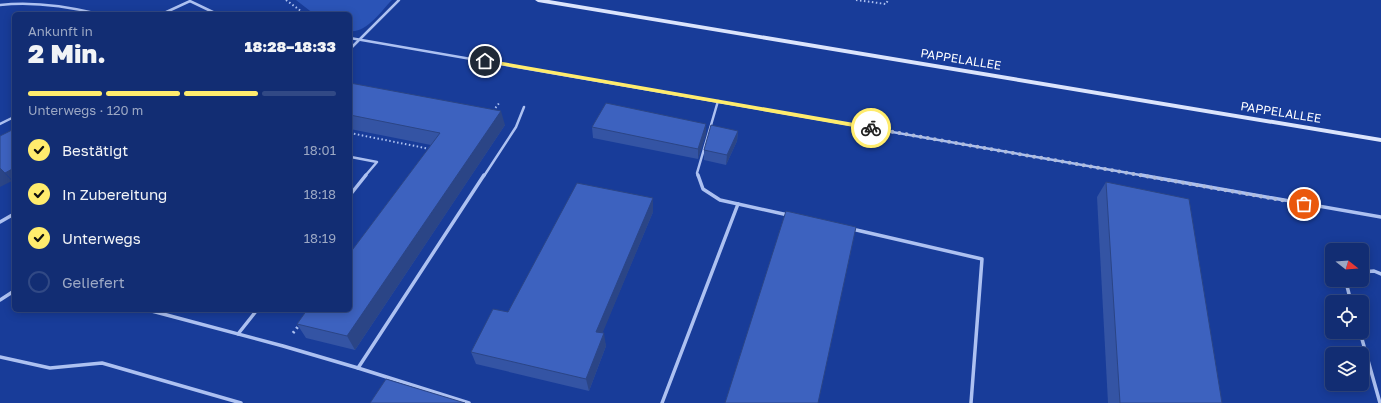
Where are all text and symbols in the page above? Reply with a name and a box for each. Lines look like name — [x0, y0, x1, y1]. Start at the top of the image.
text: Ankunft in — [28, 23, 93, 39]
text: 18:28–18:33 — [245, 37, 336, 55]
text: 2 Min. — [28, 38, 106, 69]
pin — [468, 44, 502, 78]
street label: PAPPELALLEE — [920, 45, 1002, 73]
icon: home — [474, 50, 496, 72]
street label: PAPPELALLEE — [1240, 98, 1322, 126]
text: Unterwegs · 120 m — [28, 102, 143, 118]
courier — [851, 108, 891, 148]
icon: bike — [860, 117, 882, 139]
icon: check — [28, 139, 50, 161]
text: Bestätigt — [62, 141, 128, 159]
text: 18:01 — [303, 142, 336, 158]
icon: check — [28, 183, 50, 205]
text: In Zubereitung — [62, 185, 167, 203]
text: 18:18 — [304, 186, 336, 202]
pin — [1287, 187, 1321, 221]
icon: bag — [1293, 193, 1315, 215]
icon: check — [28, 227, 50, 249]
text: Unterwegs — [62, 229, 141, 247]
text: 18:19 — [304, 230, 336, 246]
north arrow — [1325, 243, 1369, 287]
map controls — [1325, 243, 1369, 391]
text: Geliefert — [62, 273, 125, 291]
button: locate — [1325, 295, 1369, 339]
button: layers — [1325, 347, 1369, 391]

